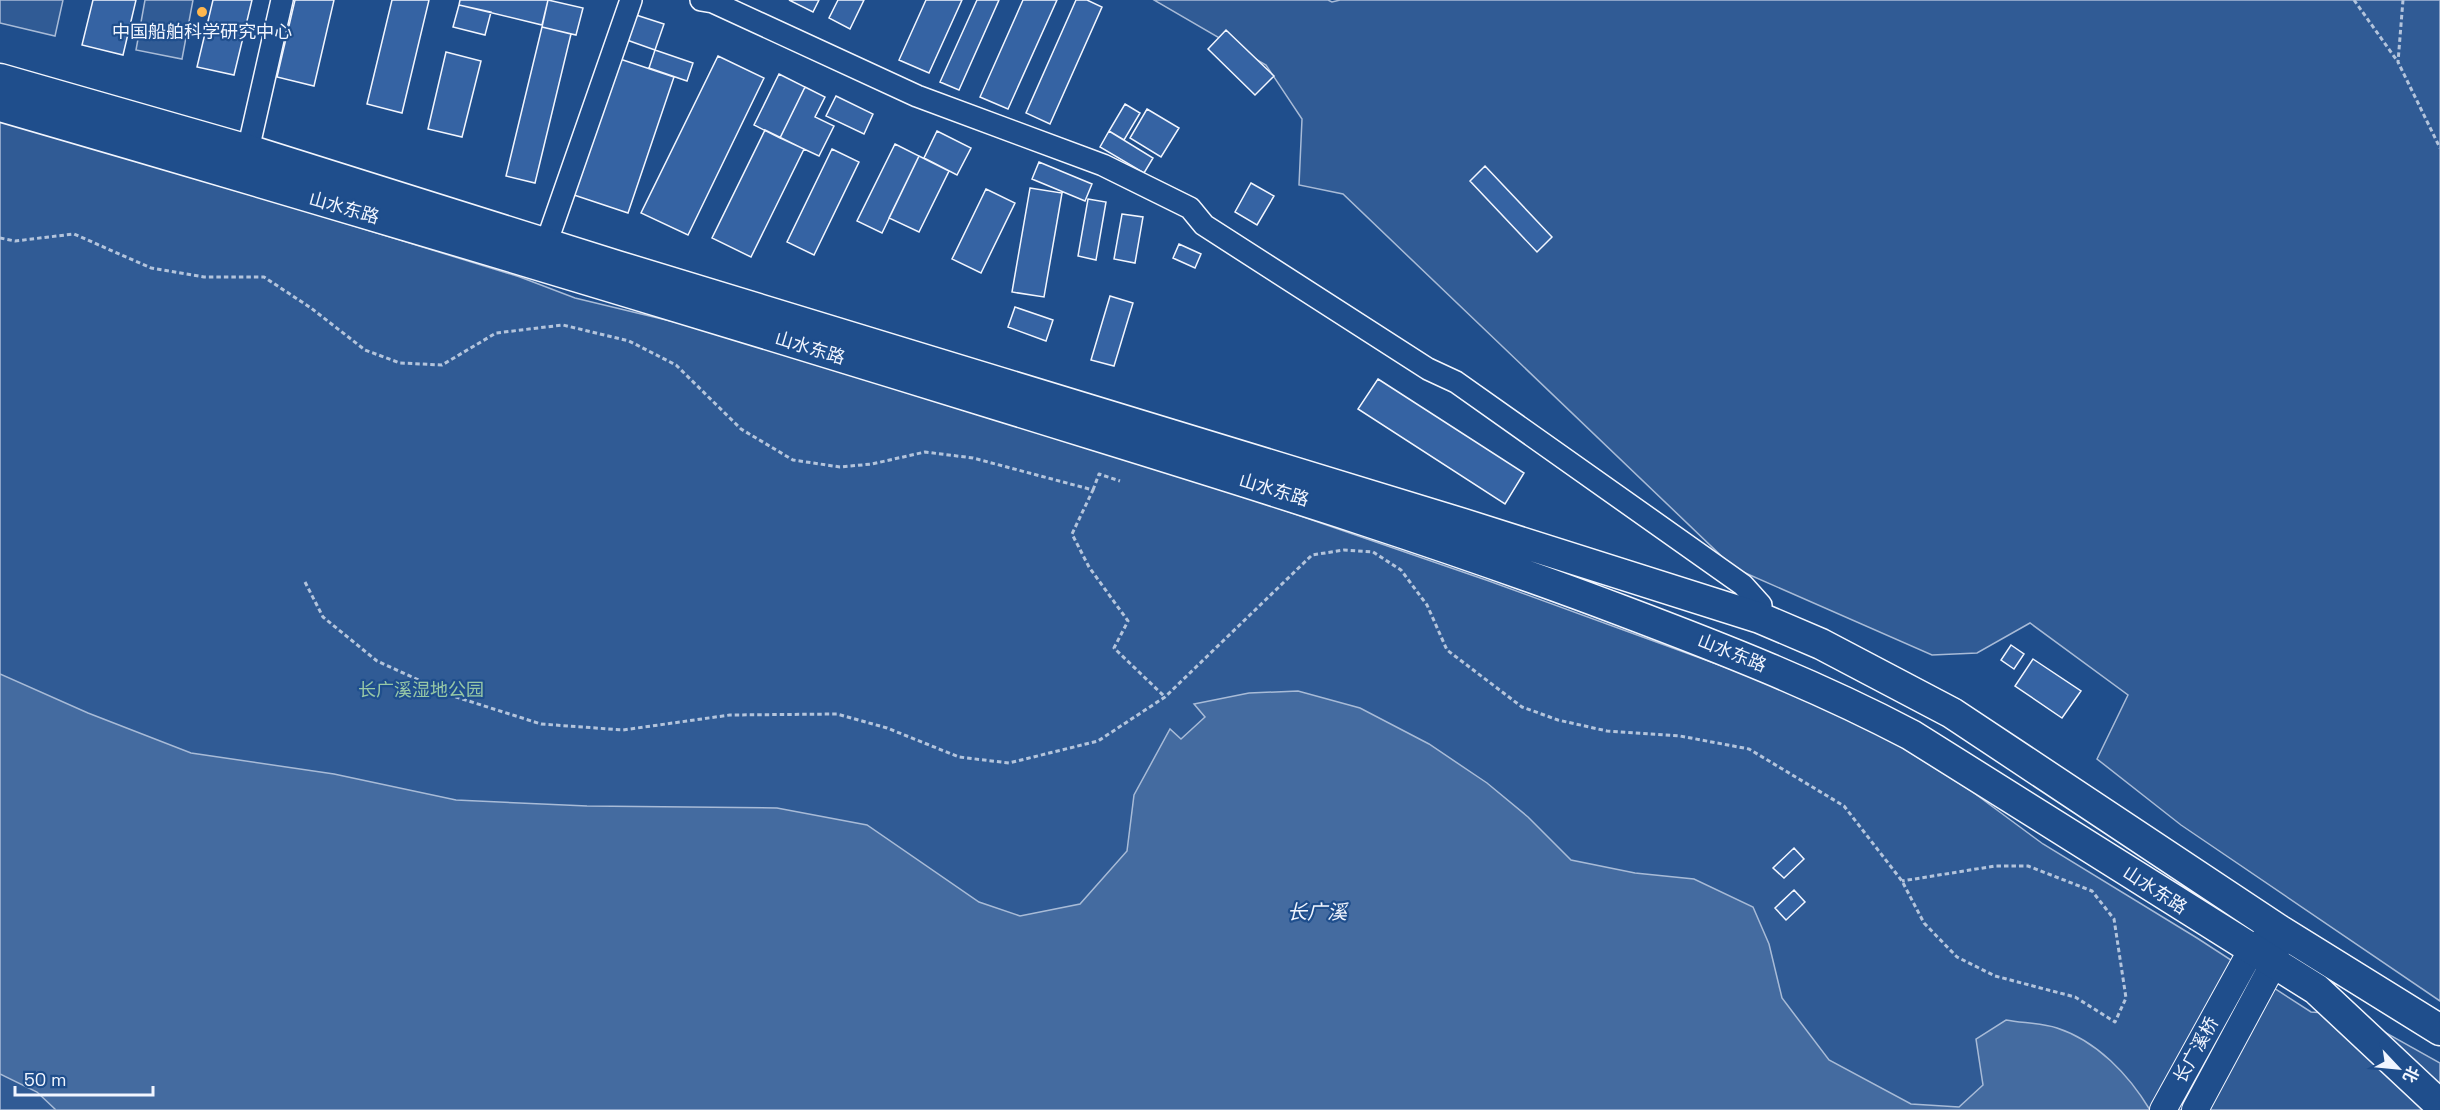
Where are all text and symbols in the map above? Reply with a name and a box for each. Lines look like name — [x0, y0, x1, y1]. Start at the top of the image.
marker: 中国船舶科学研究中心 — [195, 5, 209, 19]
place label: 中国船舶科学研究中心 — [112, 20, 292, 43]
street label: 山水东路 — [306, 187, 382, 228]
street label: 山水东路 — [772, 326, 848, 369]
street label: 山水东路 — [1236, 468, 1312, 511]
street label: 山水东路 — [1695, 628, 1770, 677]
park label: 长广溪湿地公园 — [358, 678, 484, 701]
street label: 山水东路 — [2119, 860, 2192, 919]
water label: 长广溪 — [1287, 899, 1349, 925]
street label: 长广溪桥 — [2168, 1013, 2223, 1087]
north arrow — [2368, 1038, 2428, 1098]
scale bar — [15, 1059, 153, 1097]
text: 北 — [2398, 1063, 2424, 1086]
text: 50 m — [24, 1068, 66, 1091]

